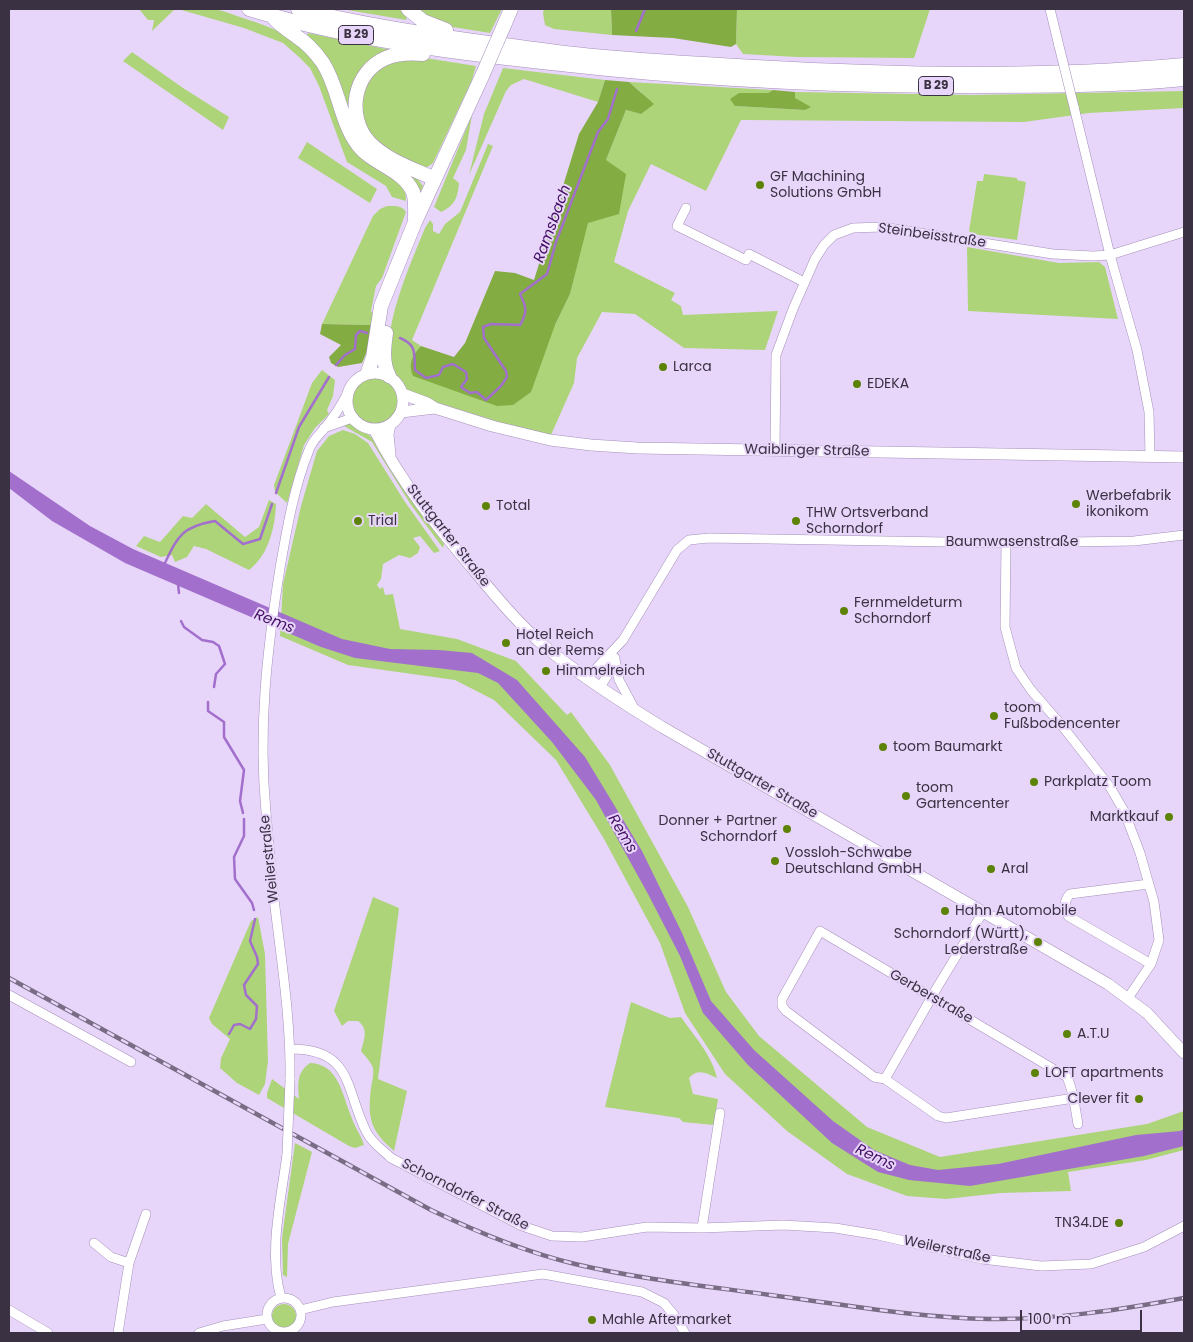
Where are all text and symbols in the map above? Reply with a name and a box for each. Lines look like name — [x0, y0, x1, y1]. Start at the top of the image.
road number: B 29 — [338, 26, 374, 44]
road number: B 29 — [918, 76, 954, 95]
place label: GF Machining Solutions GmbH — [770, 169, 882, 202]
marker: GF Machining Solutions GmbH — [754, 179, 766, 191]
water label: Ramsbach — [531, 183, 575, 265]
street label: Steinbeisstraße — [877, 220, 987, 252]
place label: Larca — [673, 359, 712, 375]
marker: Larca — [657, 361, 669, 373]
place label: EDEKA — [867, 376, 909, 392]
marker: EDEKA — [851, 378, 863, 390]
street label: Waiblinger Straße — [744, 442, 870, 460]
street label: Stuttgarter Straße — [403, 481, 493, 591]
place label: Werbefabrik ikonikom — [1086, 488, 1171, 520]
place label: Total — [496, 498, 531, 514]
marker: Werbefabrik ikonikom — [1070, 498, 1082, 510]
marker: Total — [480, 500, 492, 512]
place label: THW Ortsverband Schorndorf — [806, 505, 928, 538]
place label: Trial — [368, 513, 397, 529]
marker: Trial — [352, 515, 364, 527]
marker: THW Ortsverband Schorndorf — [790, 515, 802, 527]
street label: Baumwasenstraße — [946, 534, 1078, 550]
place label: Fernmeldeturm Schorndorf — [854, 595, 962, 628]
marker: Fernmeldeturm Schorndorf — [838, 605, 850, 617]
water label: Rems — [251, 606, 297, 638]
place label: Hotel Reich an der Rems — [516, 627, 604, 660]
marker: Hotel Reich an der Rems — [500, 637, 512, 649]
place label: Himmelreich — [556, 663, 645, 679]
marker: Himmelreich — [540, 665, 552, 677]
place label: toom Fußbodencenter — [1004, 700, 1120, 732]
marker: toom Fußbodencenter — [988, 710, 1000, 722]
place label: toom Baumarkt — [893, 739, 1003, 755]
marker: toom Baumarkt — [877, 741, 889, 753]
street label: Stuttgarter Straße — [703, 745, 821, 823]
place label: Parkplatz Toom — [1044, 774, 1151, 790]
marker: Parkplatz Toom — [1028, 776, 1040, 788]
place label: toom Gartencenter — [916, 780, 1009, 812]
marker: toom Gartencenter — [900, 790, 912, 802]
place label: Marktkauf — [1090, 809, 1159, 825]
water label: Rems — [604, 811, 640, 857]
marker: Marktkauf — [1163, 811, 1175, 823]
place label: Donner + Partner Schorndorf — [659, 813, 777, 846]
street label: Weilerstraße — [257, 814, 283, 904]
marker: Donner + Partner Schorndorf — [781, 823, 793, 835]
place label: Vossloh-Schwabe Deutschland GmbH — [785, 845, 922, 878]
marker: Vossloh-Schwabe Deutschland GmbH — [769, 855, 781, 867]
place label: Aral — [1001, 861, 1029, 877]
marker: Aral — [985, 863, 997, 875]
place label: Hahn Automobile — [955, 903, 1077, 919]
marker: Hahn Automobile — [939, 905, 951, 917]
place label: Schorndorf (Württ), Lederstraße — [894, 926, 1028, 959]
marker: Schorndorf (Württ), Lederstraße — [1032, 936, 1044, 948]
street label: Gerberstraße — [886, 966, 976, 1028]
place label: A.T.U — [1077, 1026, 1109, 1042]
marker: A.T.U — [1061, 1028, 1073, 1040]
place label: LOFT apartments — [1045, 1065, 1164, 1081]
marker: LOFT apartments — [1029, 1067, 1041, 1079]
place label: Clever fit — [1067, 1091, 1129, 1107]
marker: Clever fit — [1133, 1093, 1145, 1105]
water label: Rems — [852, 1141, 898, 1175]
street label: Schorndorfer Straße — [398, 1156, 532, 1234]
place label: TN34.DE — [1055, 1215, 1109, 1231]
marker: TN34.DE — [1113, 1217, 1125, 1229]
street label: Weilerstraße — [902, 1233, 992, 1267]
scale bar — [1023, 1300, 1146, 1332]
text: 100 m — [1028, 1308, 1071, 1329]
place label: Mahle Aftermarket — [602, 1312, 731, 1328]
marker: Mahle Aftermarket — [586, 1314, 598, 1326]

